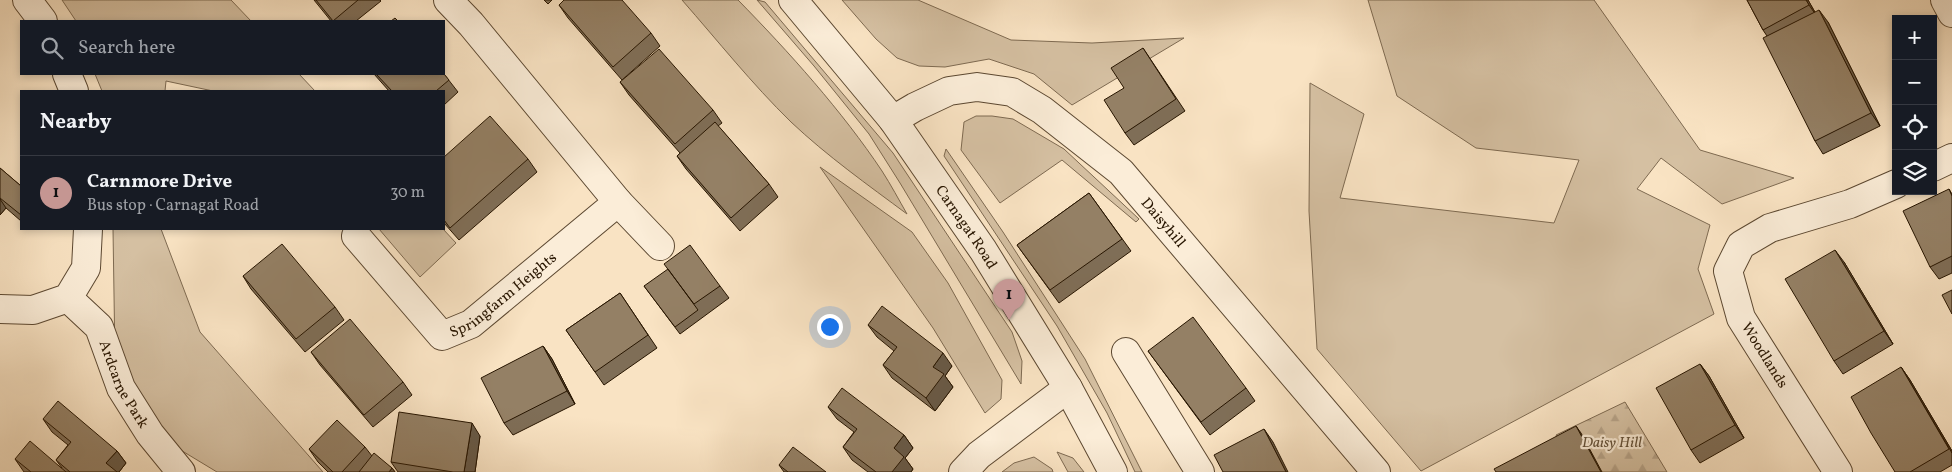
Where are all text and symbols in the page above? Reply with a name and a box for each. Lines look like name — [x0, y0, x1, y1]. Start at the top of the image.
map controls — [1892, 15, 1937, 195]
button: + — [1892, 15, 1937, 60]
search box — [20, 20, 445, 75]
icon: search — [38, 34, 66, 62]
text: Search here — [78, 35, 175, 61]
button: − — [1892, 60, 1937, 105]
button: locate — [1892, 105, 1937, 150]
text: Nearby — [40, 108, 111, 137]
button: layers — [1892, 150, 1937, 195]
text: Carnmore Drive — [87, 169, 232, 195]
text: 1 — [53, 182, 59, 204]
text: 30 m — [390, 182, 425, 204]
street label: Carnagat Road — [929, 182, 1001, 274]
street label: Daisyhill — [1135, 194, 1190, 253]
text: Bus stop · Carnagat Road — [87, 195, 259, 217]
street label: Springfarm Heights — [447, 248, 562, 344]
pin: 1 — [993, 279, 1025, 320]
your location — [817, 314, 843, 340]
street label: Woodlands — [1735, 319, 1792, 393]
street label: Ardcarne Park — [93, 338, 153, 433]
park label: Daisy Hill — [1582, 433, 1642, 454]

